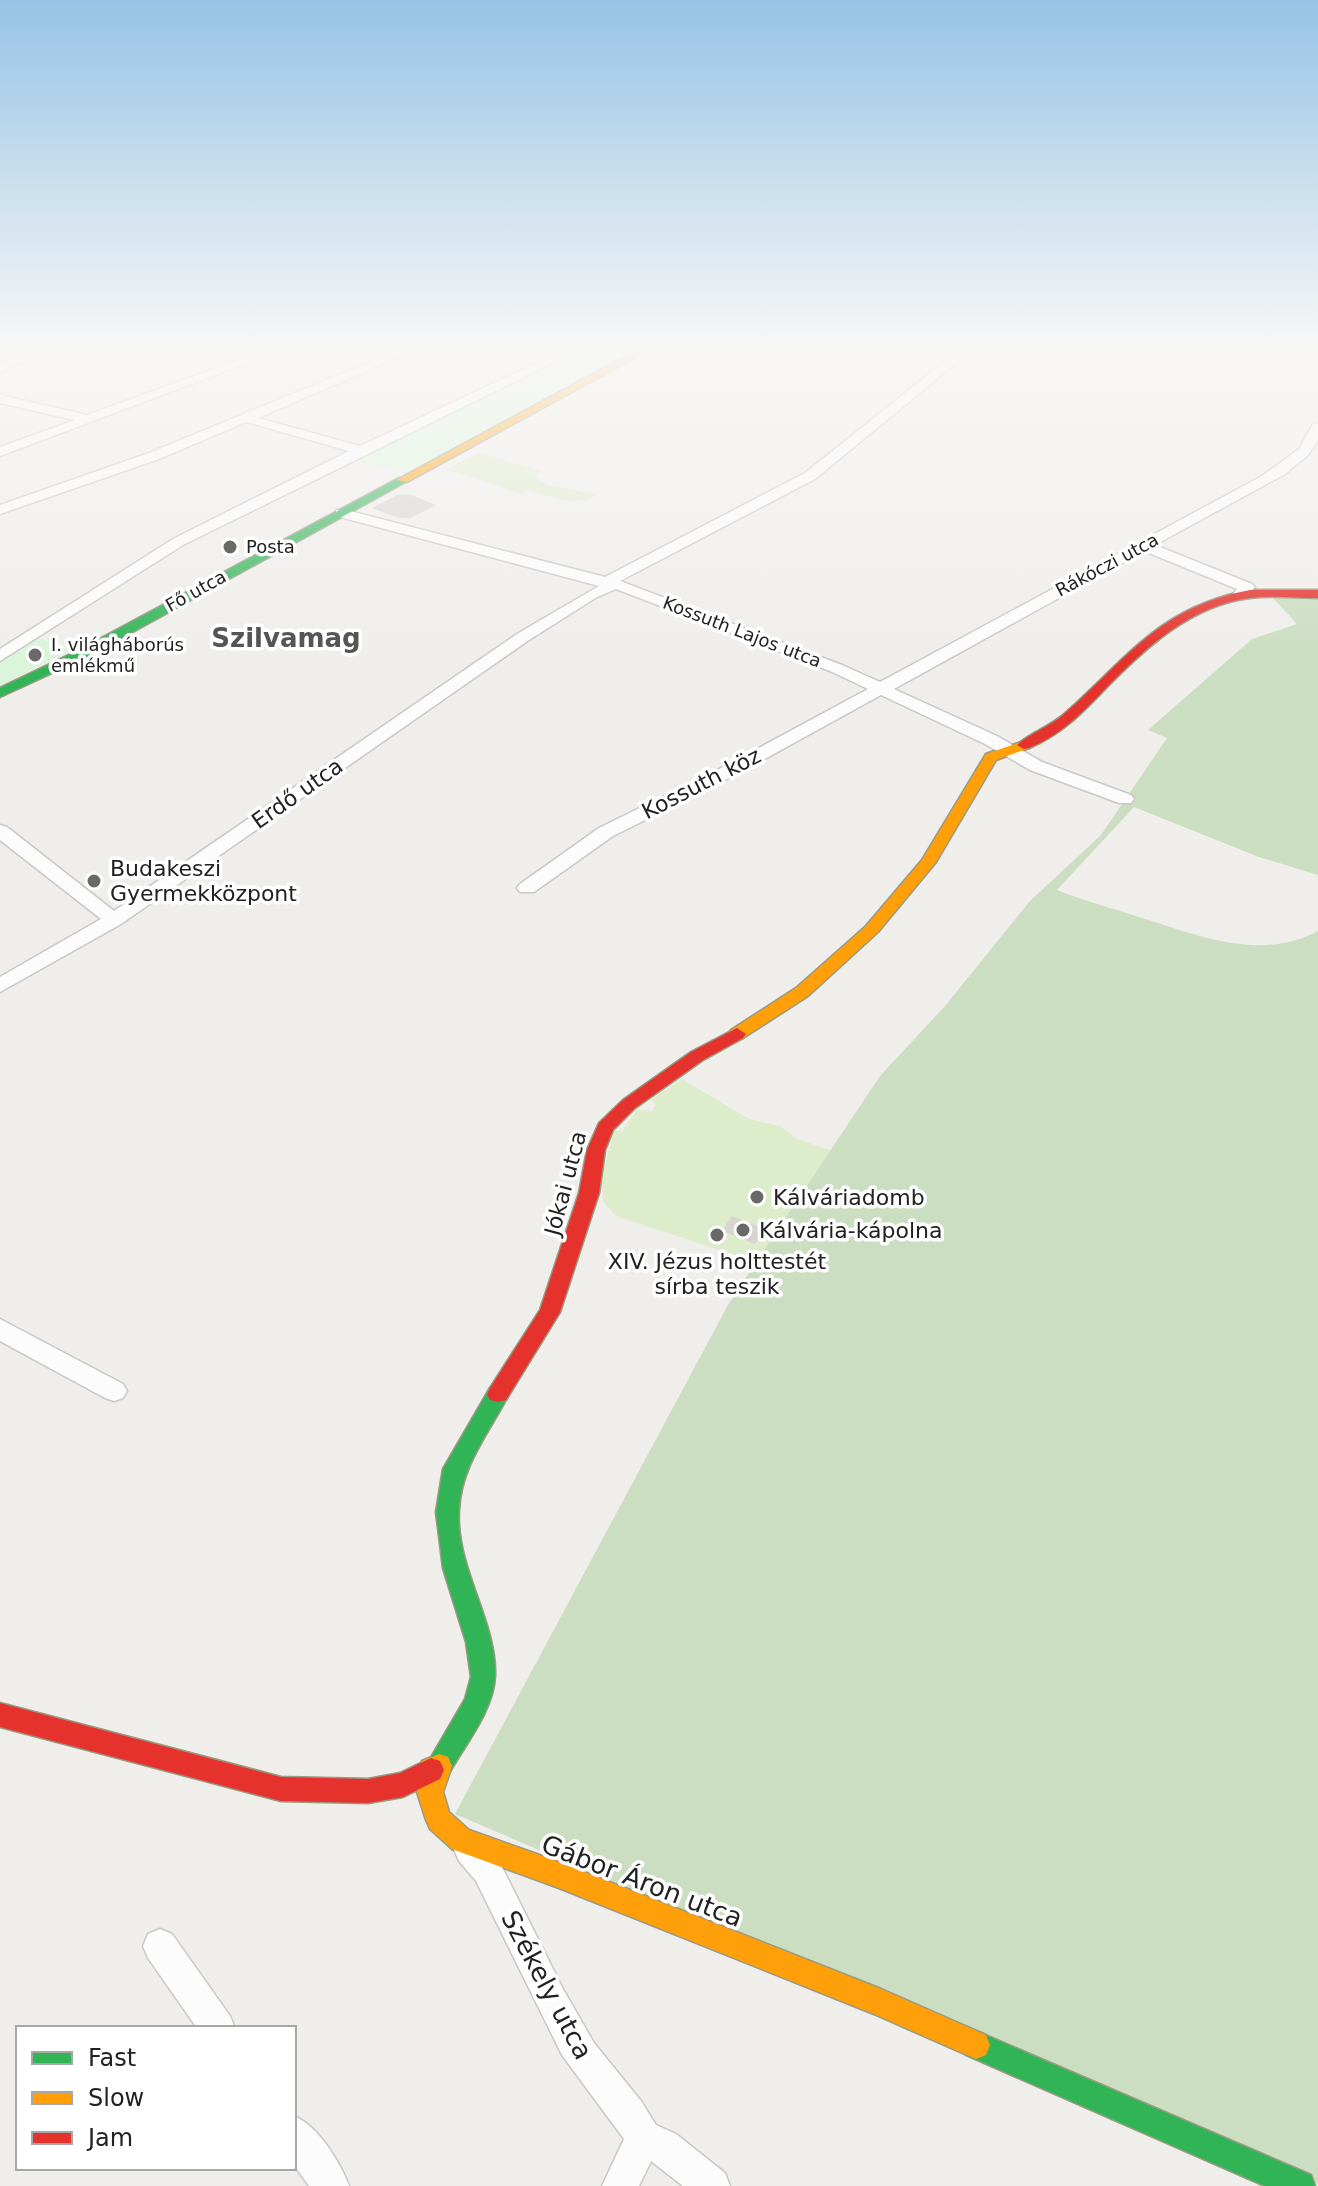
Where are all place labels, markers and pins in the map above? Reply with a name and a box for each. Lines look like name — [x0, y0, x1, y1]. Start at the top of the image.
place label: Posta — [246, 536, 295, 557]
marker: Posta — [221, 538, 239, 556]
place label: I. világháborús emlékmű — [51, 634, 184, 676]
marker: I. világháborús emlékmű — [26, 646, 44, 664]
place label: Budakeszi Gyermekközpont — [110, 856, 297, 906]
marker: Budakeszi Gyermekközpont — [85, 872, 103, 890]
place label: Kálváriadomb — [773, 1185, 925, 1210]
marker: Kálváriadomb — [748, 1188, 766, 1206]
place label: Kálvária-kápolna — [759, 1218, 943, 1243]
marker: Kálvária-kápolna — [734, 1221, 752, 1239]
marker: XIV. Jézus holttestét sírba teszik — [708, 1226, 726, 1244]
place label: XIV. Jézus holttestét sírba teszik — [608, 1249, 827, 1299]

